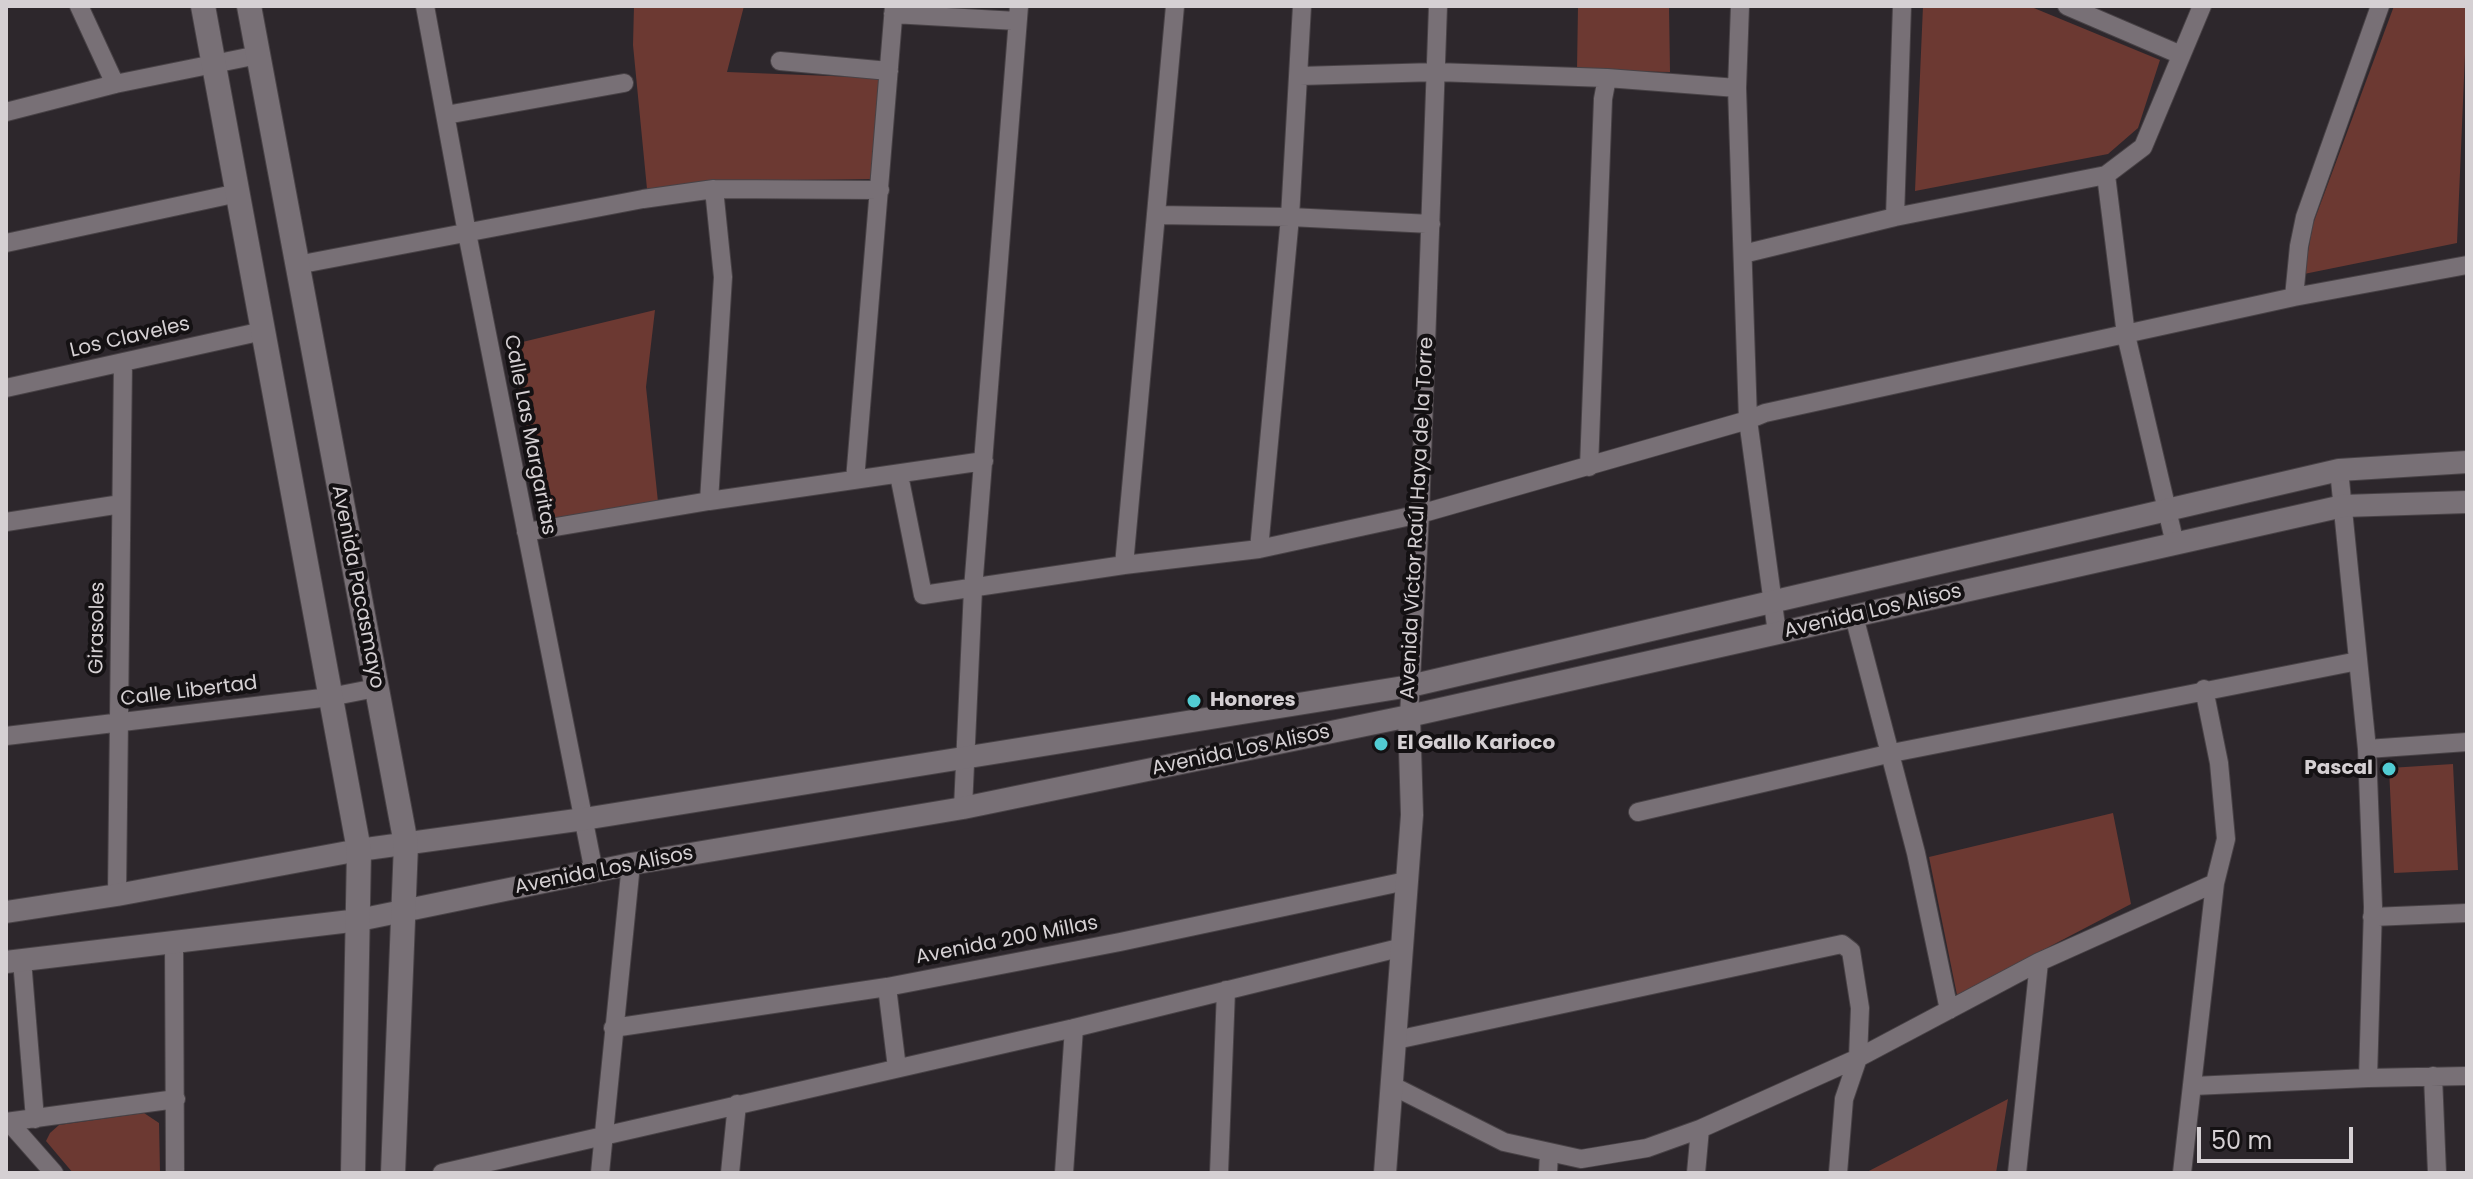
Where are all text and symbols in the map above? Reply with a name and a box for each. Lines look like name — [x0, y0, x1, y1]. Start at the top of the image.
street label: Los Claveles — [68, 313, 192, 363]
street label: Calle Las Margaritas — [498, 333, 560, 537]
street label: Avenida Víctor Raúl Haya de la Torre — [1397, 336, 1439, 700]
street label: Avenida Pacasmayo — [326, 483, 388, 691]
street label: Avenida Los Alisos — [1782, 580, 1964, 644]
street label: Girasoles — [85, 582, 111, 674]
street label: Calle Libertad — [119, 672, 259, 712]
place label: Honores — [1210, 689, 1296, 713]
marker: Honores — [1185, 692, 1203, 710]
street label: Avenida Los Alisos — [1150, 720, 1332, 782]
place label: El Gallo Karioco — [1397, 732, 1555, 756]
marker: El Gallo Karioco — [1372, 735, 1390, 753]
place label: Pascal — [2304, 757, 2373, 781]
marker: Pascal — [2380, 760, 2398, 778]
street label: Avenida Los Alisos — [513, 842, 695, 900]
street label: Avenida 200 Millas — [914, 912, 1100, 970]
scale bar — [2201, 1111, 2357, 1161]
text: 50 m — [2211, 1124, 2272, 1157]

